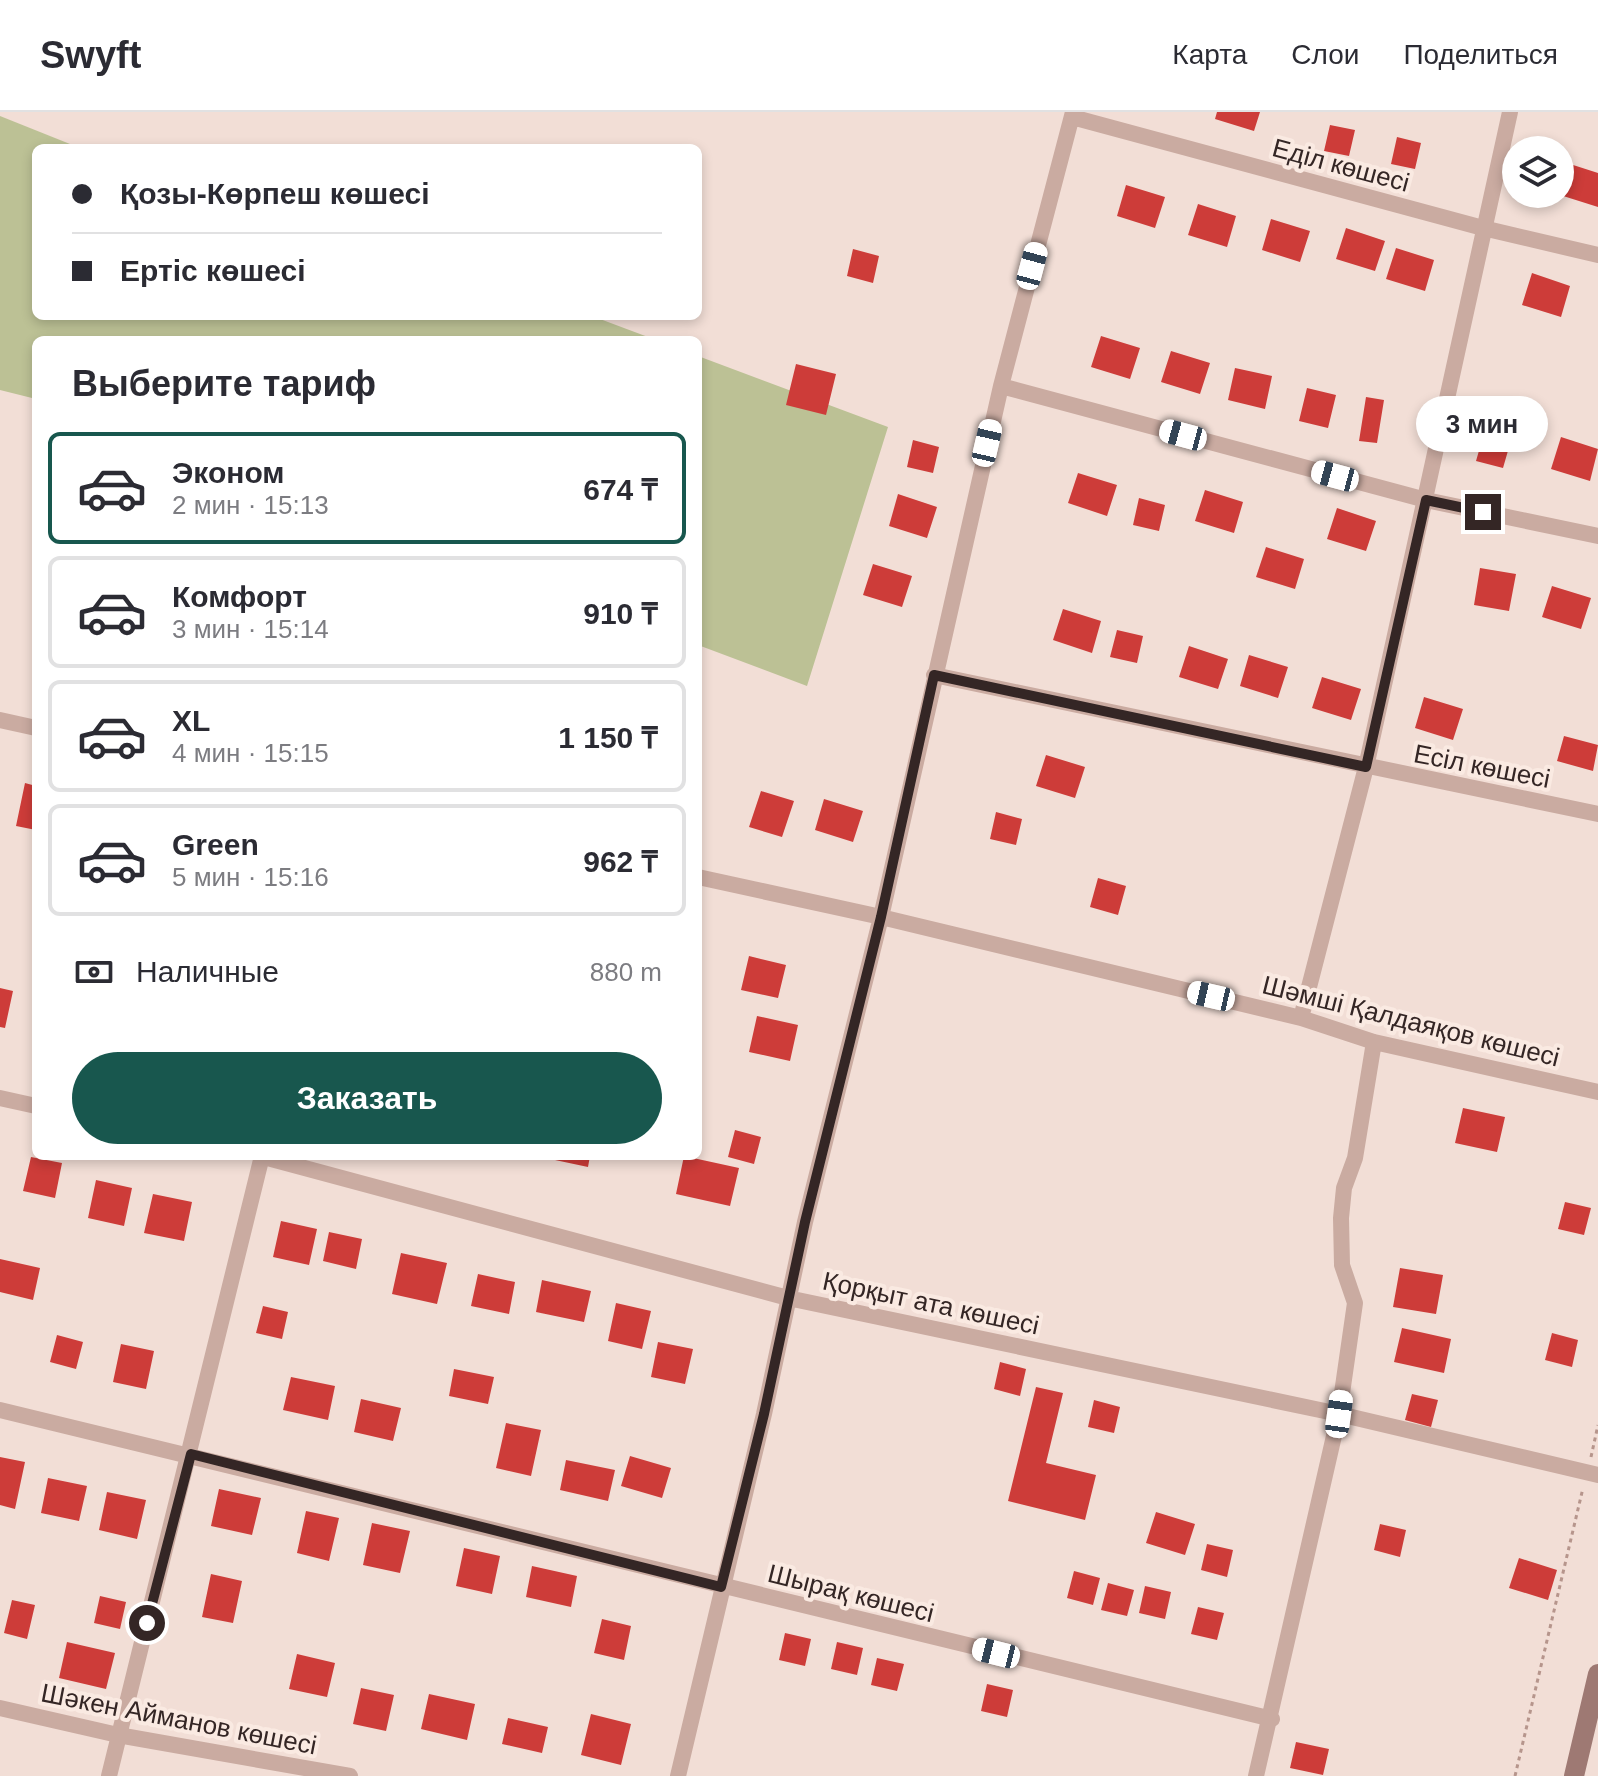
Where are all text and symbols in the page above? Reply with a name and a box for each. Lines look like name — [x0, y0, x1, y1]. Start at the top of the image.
text: Swyft — [40, 34, 141, 76]
text: Карта — [1172, 39, 1247, 70]
text: Слои — [1291, 39, 1359, 70]
text: Поделиться — [1403, 39, 1558, 70]
street label: Еділ көшесі — [1269, 132, 1413, 198]
map controls — [1502, 136, 1574, 208]
button: layers — [1502, 136, 1574, 208]
text: Қозы-Көрпеш көшесі — [120, 177, 430, 210]
car — [1014, 240, 1050, 292]
text: Ертіс көшесі — [120, 254, 306, 287]
text: Выберите тариф — [72, 363, 376, 404]
callout: 3 мин — [1417, 396, 1549, 452]
text: 3 мин — [1446, 409, 1518, 439]
car — [970, 417, 1004, 469]
car — [1157, 417, 1209, 453]
icon: car — [76, 452, 148, 524]
text: Эконом — [172, 456, 285, 489]
car — [1309, 458, 1361, 494]
text: 674 ₸ — [583, 473, 658, 506]
text: 2 мин · 15:13 — [172, 490, 329, 520]
route end — [1465, 494, 1501, 530]
icon: car — [76, 576, 148, 648]
text: Комфорт — [172, 580, 307, 613]
text: 910 ₸ — [583, 597, 658, 630]
text: 3 мин · 15:14 — [172, 614, 329, 644]
icon: car — [76, 700, 148, 772]
text: XL — [172, 704, 210, 737]
text: 1 150 ₸ — [558, 721, 658, 754]
text: 4 мин · 15:15 — [172, 738, 329, 768]
street label: Есіл көшесі — [1411, 738, 1553, 794]
icon: car — [76, 824, 148, 896]
text: Green — [172, 828, 259, 861]
text: 962 ₸ — [583, 845, 658, 878]
text: 5 мин · 15:16 — [172, 862, 329, 892]
icon: cash — [72, 950, 116, 994]
text: Наличные — [136, 955, 279, 988]
text: 880 m — [590, 957, 662, 987]
street label: Шәмші Қалдаяқов көшесі — [1259, 970, 1563, 1072]
car — [1185, 979, 1237, 1013]
button: Заказать — [72, 1052, 662, 1144]
street label: Қорқыт ата көшесі — [820, 1265, 1042, 1341]
car — [1324, 1389, 1354, 1439]
street label: Шырақ көшесі — [765, 1558, 937, 1628]
route start — [129, 1605, 165, 1641]
car — [970, 1636, 1022, 1670]
street label: Шәкен Айманов көшесі — [39, 1678, 319, 1760]

